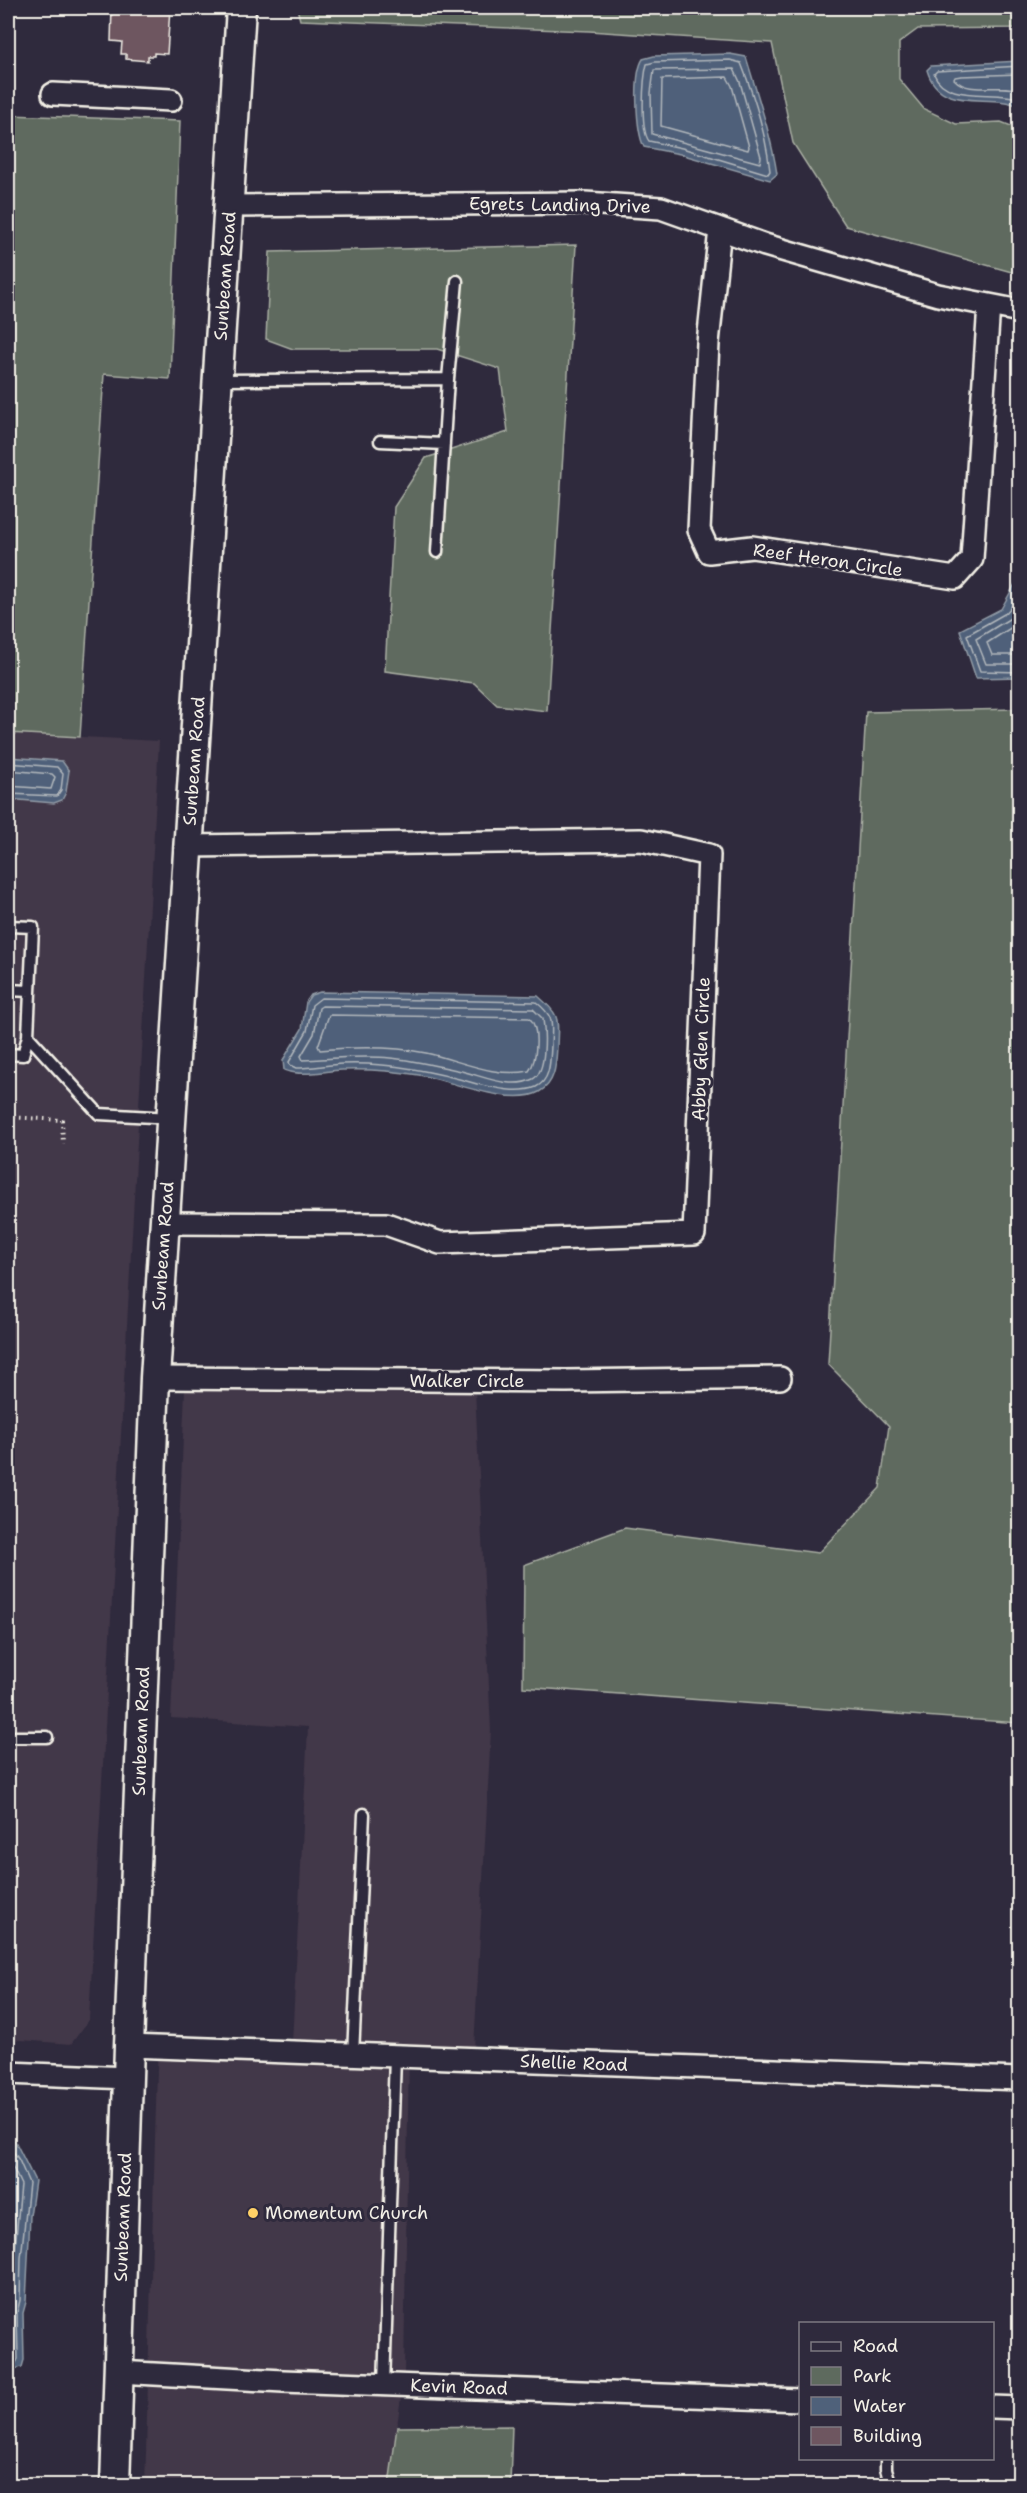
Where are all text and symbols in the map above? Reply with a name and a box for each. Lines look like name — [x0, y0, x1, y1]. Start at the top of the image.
street label: Egrets Landing Drive — [469, 191, 651, 219]
street label: Sunbeam Road — [209, 211, 241, 341]
street label: Reef Heron Circle — [752, 538, 904, 582]
street label: Sunbeam Road — [178, 696, 210, 826]
street label: Abby Glen Circle — [686, 977, 716, 1121]
street label: Sunbeam Road — [147, 1181, 179, 1311]
street label: Walker Circle — [410, 1369, 524, 1393]
street label: Sunbeam Road — [127, 1666, 155, 1796]
street label: Shellie Road — [520, 2049, 628, 2077]
street label: Sunbeam Road — [109, 2152, 137, 2282]
place label: Momentum Church — [265, 2201, 428, 2225]
marker: Momentum Church — [246, 2206, 260, 2220]
legend — [799, 2322, 994, 2460]
text: Road — [853, 2334, 898, 2358]
text: Park — [853, 2364, 892, 2388]
street label: Kevin Road — [410, 2373, 508, 2401]
text: Water — [853, 2394, 906, 2418]
text: Building — [853, 2424, 922, 2448]

